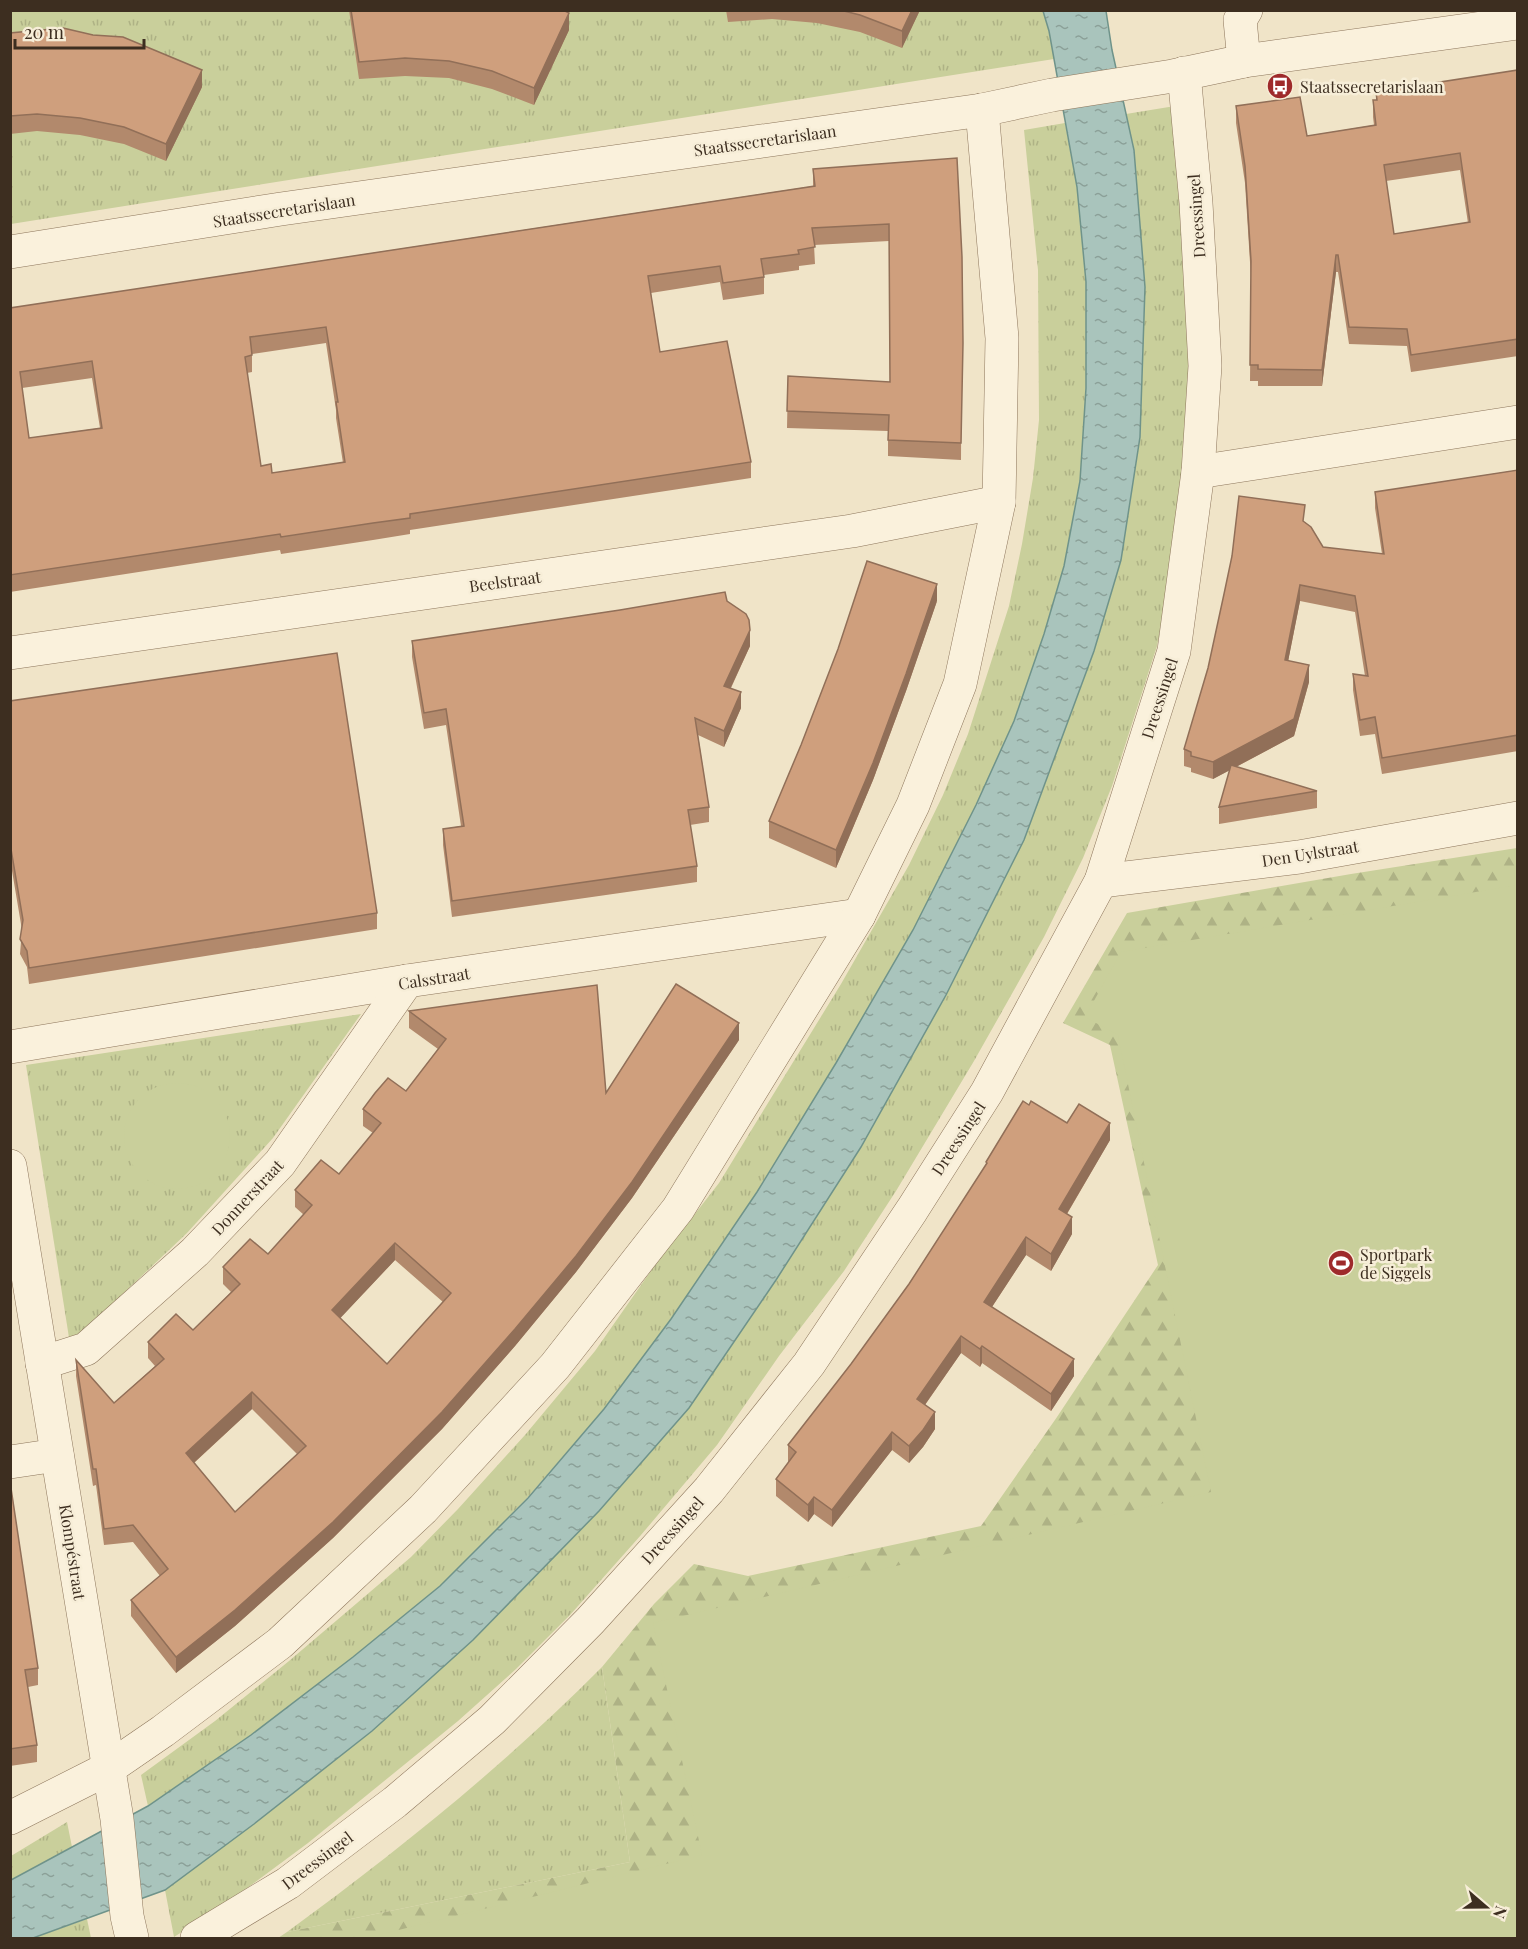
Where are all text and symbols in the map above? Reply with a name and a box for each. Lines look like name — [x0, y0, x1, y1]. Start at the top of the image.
scale bar — [15, 12, 144, 50]
text: 20 m — [24, 20, 64, 44]
bus stop icon: Staatssecretarislaan — [1265, 71, 1295, 101]
place label: Staatssecretarislaan — [1300, 76, 1444, 97]
street label: Staatssecretarislaan — [692, 120, 838, 160]
street label: Dreessingel — [1183, 173, 1209, 259]
street label: Staatssecretarislaan — [211, 188, 357, 232]
street label: Beelstraat — [468, 566, 543, 596]
street label: Dreessingel — [1136, 654, 1182, 741]
street label: Den Uylstraat — [1260, 835, 1360, 871]
street label: Calsstraat — [397, 962, 472, 994]
street label: Dreessingel — [926, 1097, 990, 1179]
street label: Donnerstraat — [207, 1154, 288, 1239]
place label: Sportpark de Siggels — [1360, 1244, 1433, 1283]
sports icon: Sportpark de Siggels — [1326, 1248, 1356, 1278]
street label: Dreessingel — [636, 1491, 708, 1568]
street label: Klompéstraat — [55, 1503, 91, 1602]
street label: Dreessingel — [277, 1826, 357, 1894]
north arrow — [1456, 1877, 1516, 1937]
text: N — [1489, 1903, 1512, 1922]

